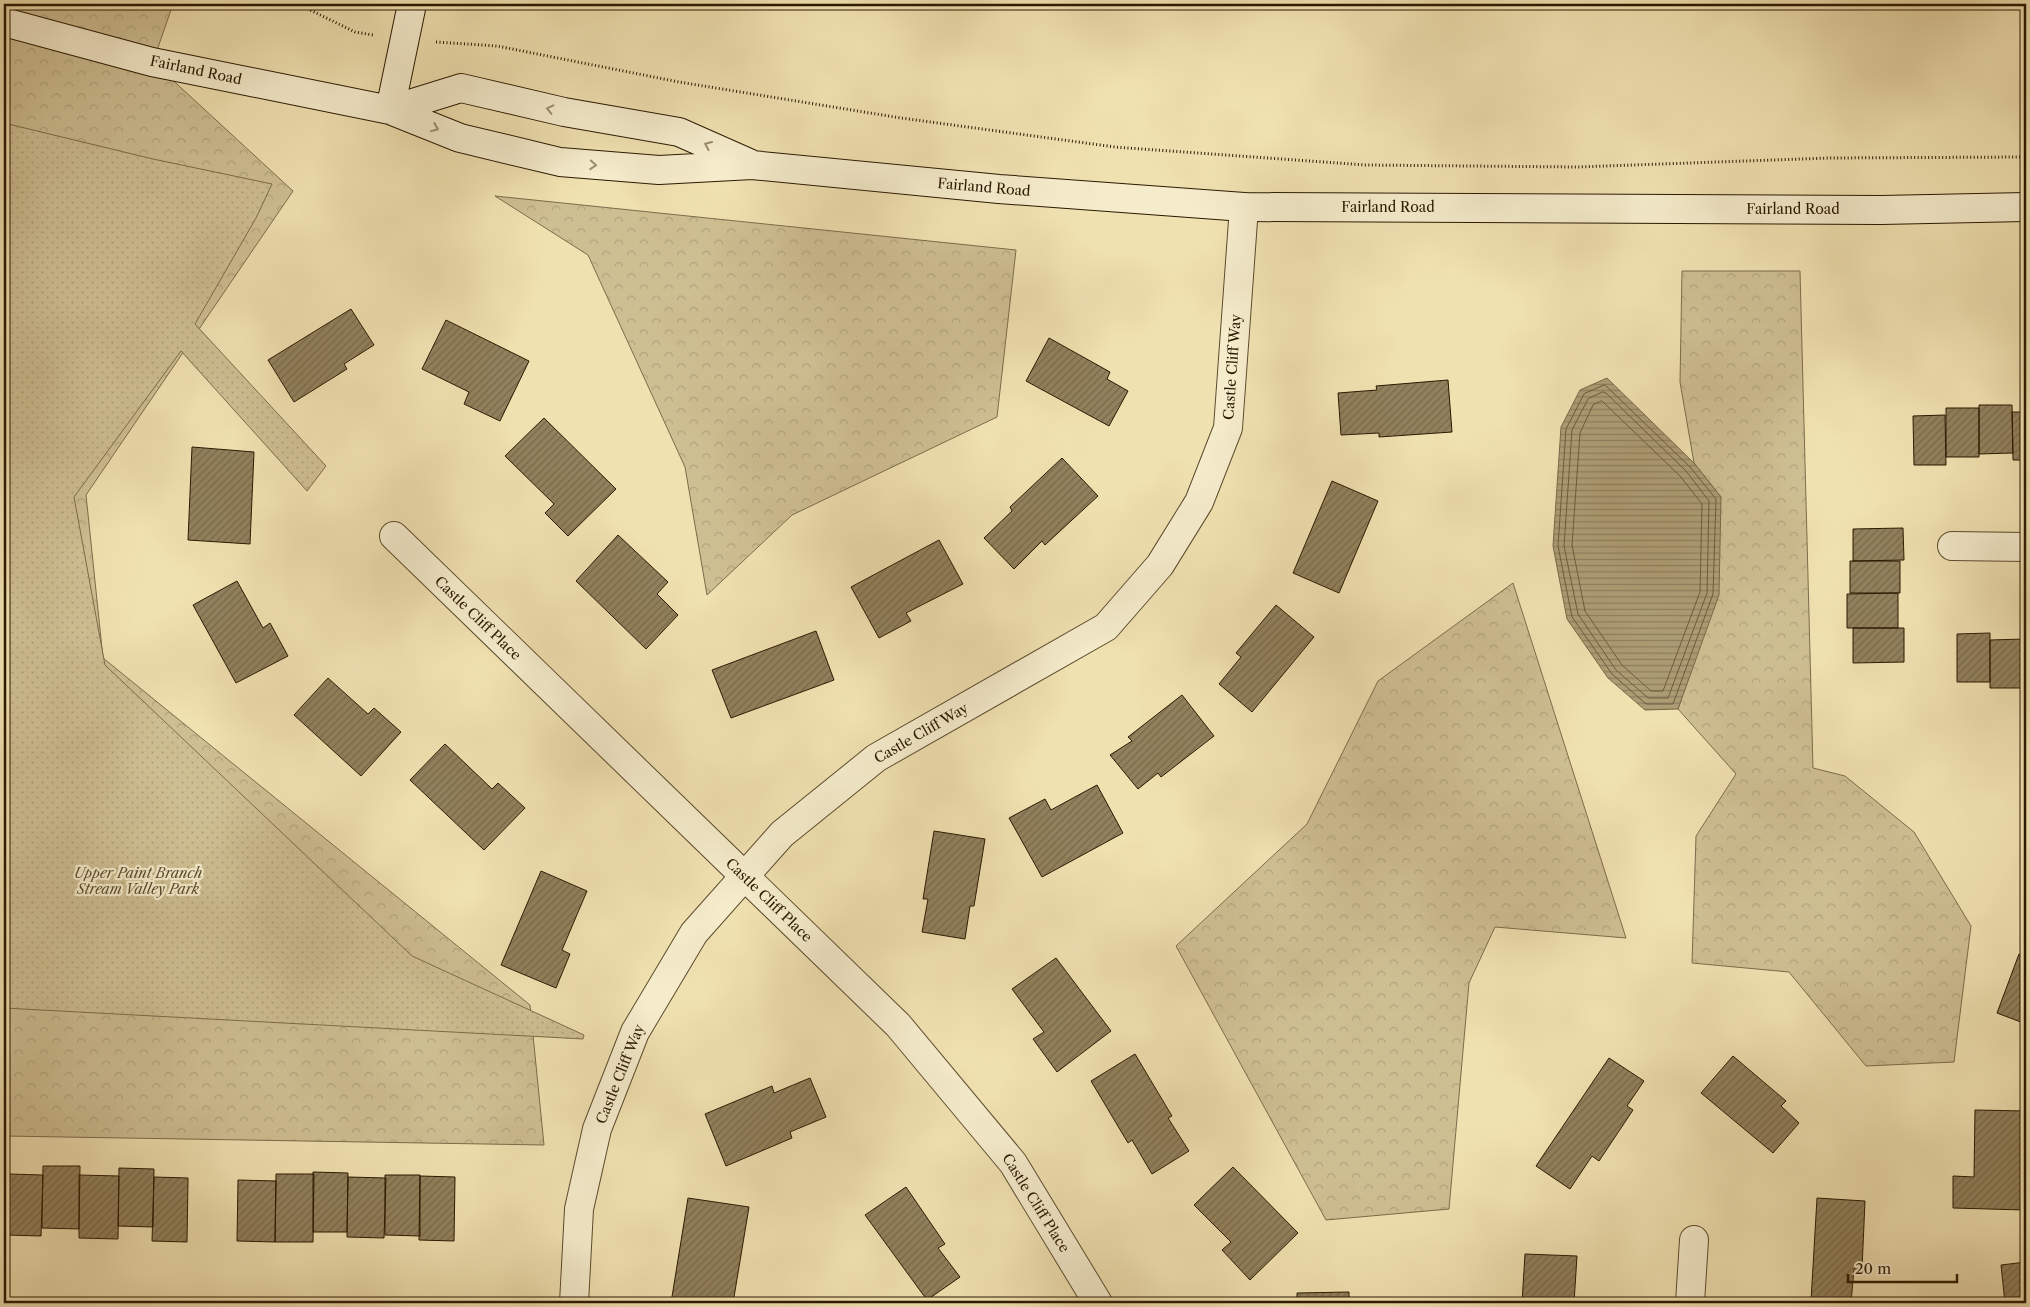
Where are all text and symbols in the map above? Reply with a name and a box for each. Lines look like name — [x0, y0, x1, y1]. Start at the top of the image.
street label: Fairland Road — [148, 51, 244, 89]
one-way arrow — [546, 104, 555, 115]
one-way arrow — [430, 122, 439, 132]
one-way arrow — [704, 141, 713, 151]
one-way arrow — [589, 159, 597, 170]
street label: Fairland Road — [937, 174, 1032, 200]
street label: Fairland Road — [1341, 198, 1435, 216]
street label: Fairland Road — [1746, 200, 1840, 218]
street label: Castle Cliff Way — [1219, 313, 1245, 420]
street label: Castle Cliff Place — [431, 572, 525, 664]
street label: Castle Cliff Way — [871, 699, 971, 767]
street label: Castle Cliff Place — [722, 854, 816, 946]
park label: Upper Paint Branch Stream Valley Park — [74, 864, 202, 898]
street label: Castle Cliff Way — [592, 1021, 648, 1126]
street label: Castle Cliff Place — [998, 1150, 1074, 1256]
scale bar — [1848, 1252, 1956, 1284]
text: 20 m — [1855, 1259, 1891, 1278]

